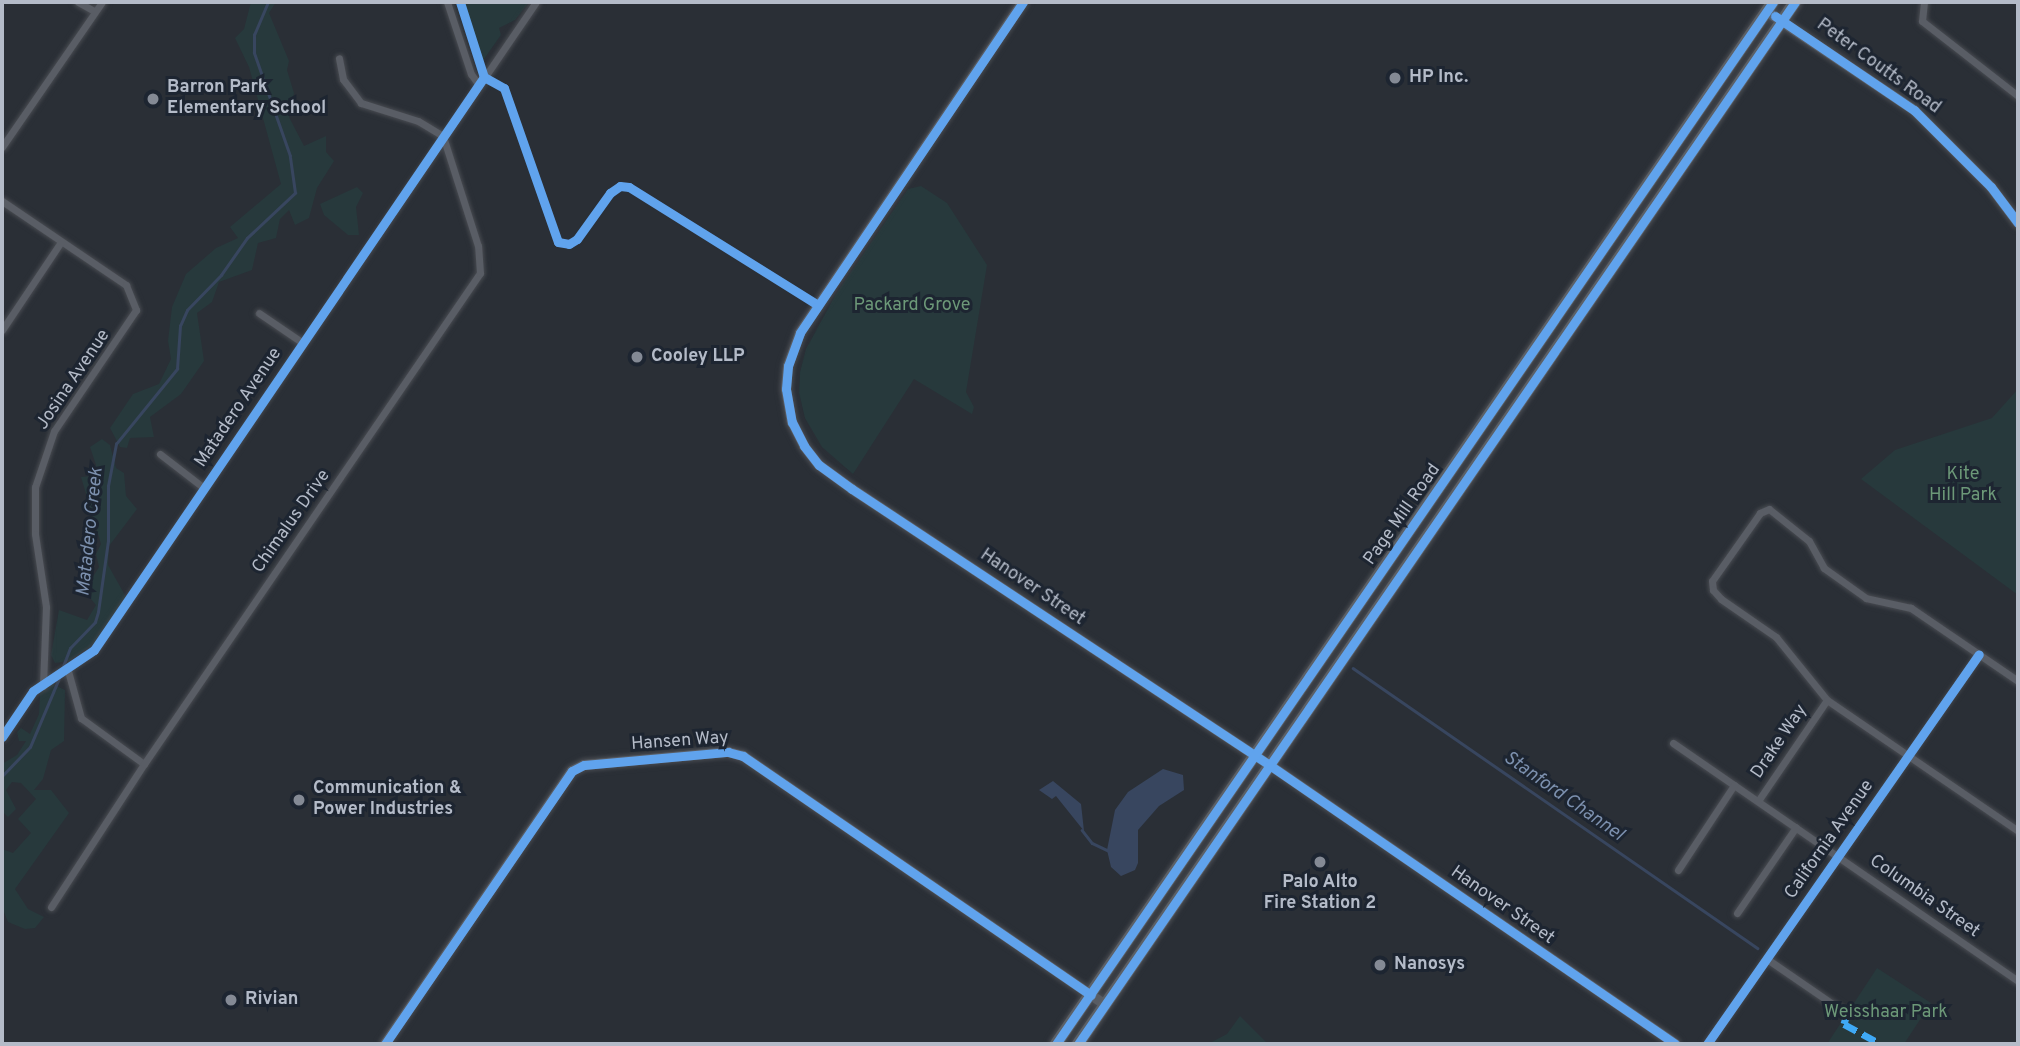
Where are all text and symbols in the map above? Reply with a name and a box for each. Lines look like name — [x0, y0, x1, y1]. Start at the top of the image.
street label: Peter Coutts Road — [1812, 15, 1944, 119]
place label: HP Inc. — [1409, 67, 1468, 89]
marker: HP Inc. — [1387, 70, 1403, 86]
place label: Barron Park Elementary School — [167, 78, 326, 120]
marker: Barron Park Elementary School — [145, 91, 161, 107]
park label: Packard Grove — [853, 295, 971, 317]
street label: Josina Avenue — [32, 326, 116, 434]
street label: Matadero Avenue — [191, 344, 287, 472]
place label: Cooley LLP — [651, 346, 744, 368]
marker: Cooley LLP — [629, 349, 645, 365]
street label: Page Mill Road — [1360, 460, 1446, 570]
park label: Kite Hill Park — [1929, 465, 1997, 508]
street label: Chimalus Drive — [248, 466, 336, 578]
water label: Matadero Creek — [73, 467, 109, 597]
street label: Hanover Street — [975, 545, 1089, 631]
street label: Drake Way — [1747, 701, 1813, 783]
street label: Hansen Way — [630, 728, 730, 756]
water label: Stanford Channel — [1498, 747, 1628, 847]
street label: California Avenue — [1781, 776, 1879, 904]
place label: Communication & Power Industries — [313, 779, 462, 822]
marker: Communication & Power Industries — [291, 792, 307, 808]
street label: Columbia Street — [1865, 851, 1983, 943]
marker: Palo Alto Fire Station 2 — [1312, 854, 1328, 870]
street label: Hanover Street — [1446, 862, 1558, 950]
place label: Palo Alto Fire Station 2 — [1264, 873, 1376, 916]
place label: Nanosys — [1394, 954, 1465, 976]
marker: Nanosys — [1372, 957, 1388, 973]
place label: Rivian — [245, 989, 298, 1011]
marker: Rivian — [223, 992, 239, 1008]
park label: Weisshaar Park — [1824, 1002, 1948, 1024]

